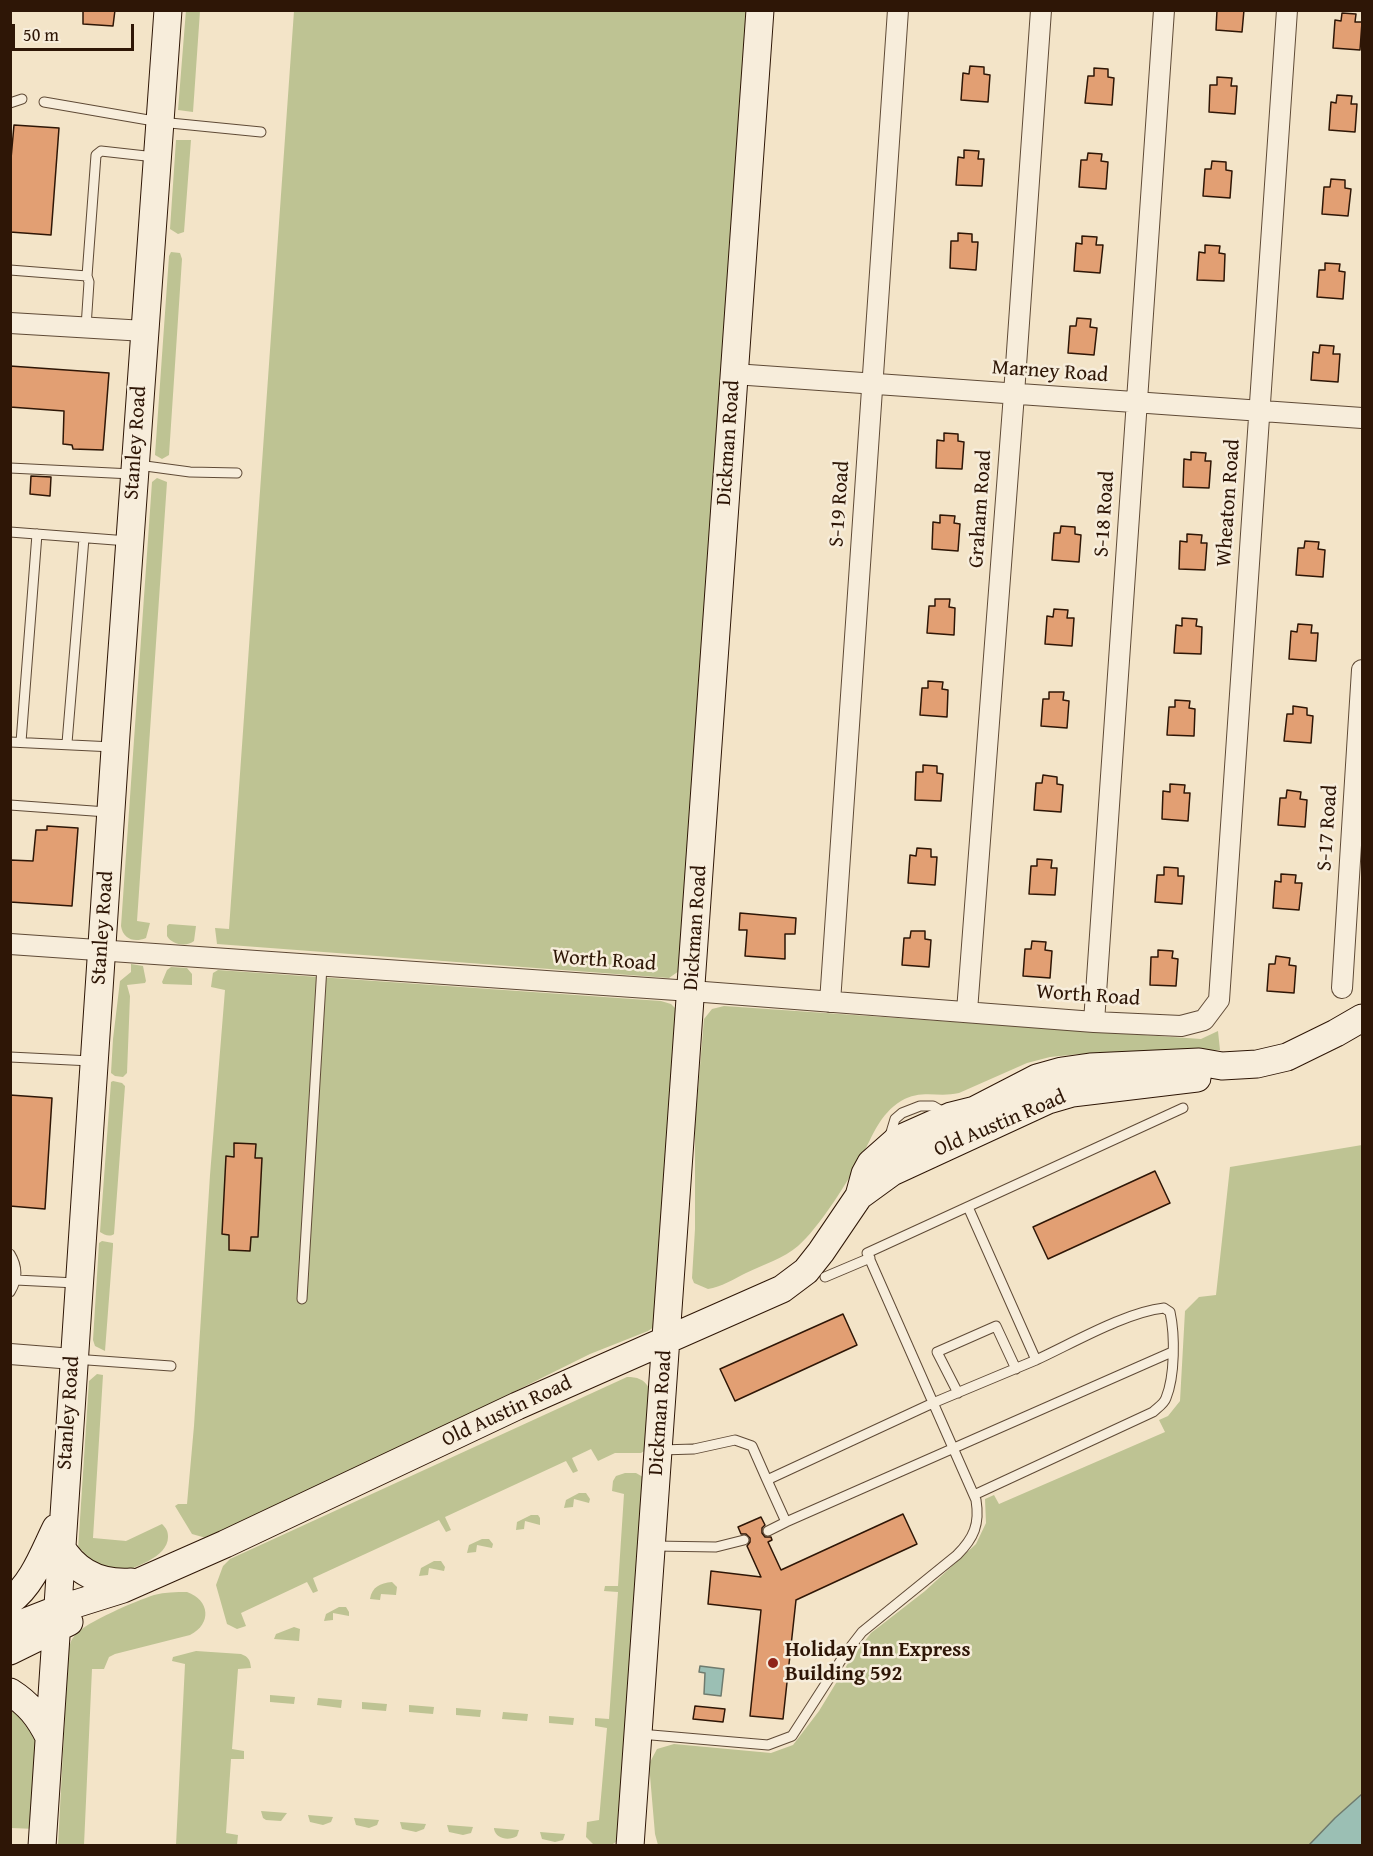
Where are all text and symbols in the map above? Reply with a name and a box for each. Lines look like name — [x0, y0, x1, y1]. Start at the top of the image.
scale bar — [15, 12, 136, 50]
text: 50 m — [23, 21, 59, 48]
street label: Marney Road — [991, 355, 1109, 389]
street label: Dickman Road — [712, 379, 746, 507]
street label: Stanley Road — [119, 385, 153, 501]
street label: Wheaton Road — [1212, 438, 1246, 568]
street label: Graham Road — [964, 449, 998, 569]
street label: S-19 Road — [824, 460, 856, 548]
street label: S-18 Road — [1089, 470, 1121, 558]
street label: S-17 Road — [1312, 784, 1344, 872]
street label: Dickman Road — [679, 864, 713, 992]
street label: Stanley Road — [86, 870, 120, 986]
street label: Worth Road — [551, 945, 657, 977]
street label: Worth Road — [1035, 980, 1141, 1012]
street label: Old Austin Road — [930, 1085, 1070, 1163]
street label: Dickman Road — [644, 1349, 678, 1477]
street label: Stanley Road — [52, 1355, 86, 1471]
street label: Old Austin Road — [438, 1371, 576, 1453]
place label: Holiday Inn Express Building 592 — [785, 1638, 970, 1688]
marker: Holiday Inn Express Building 592 — [766, 1656, 780, 1670]

